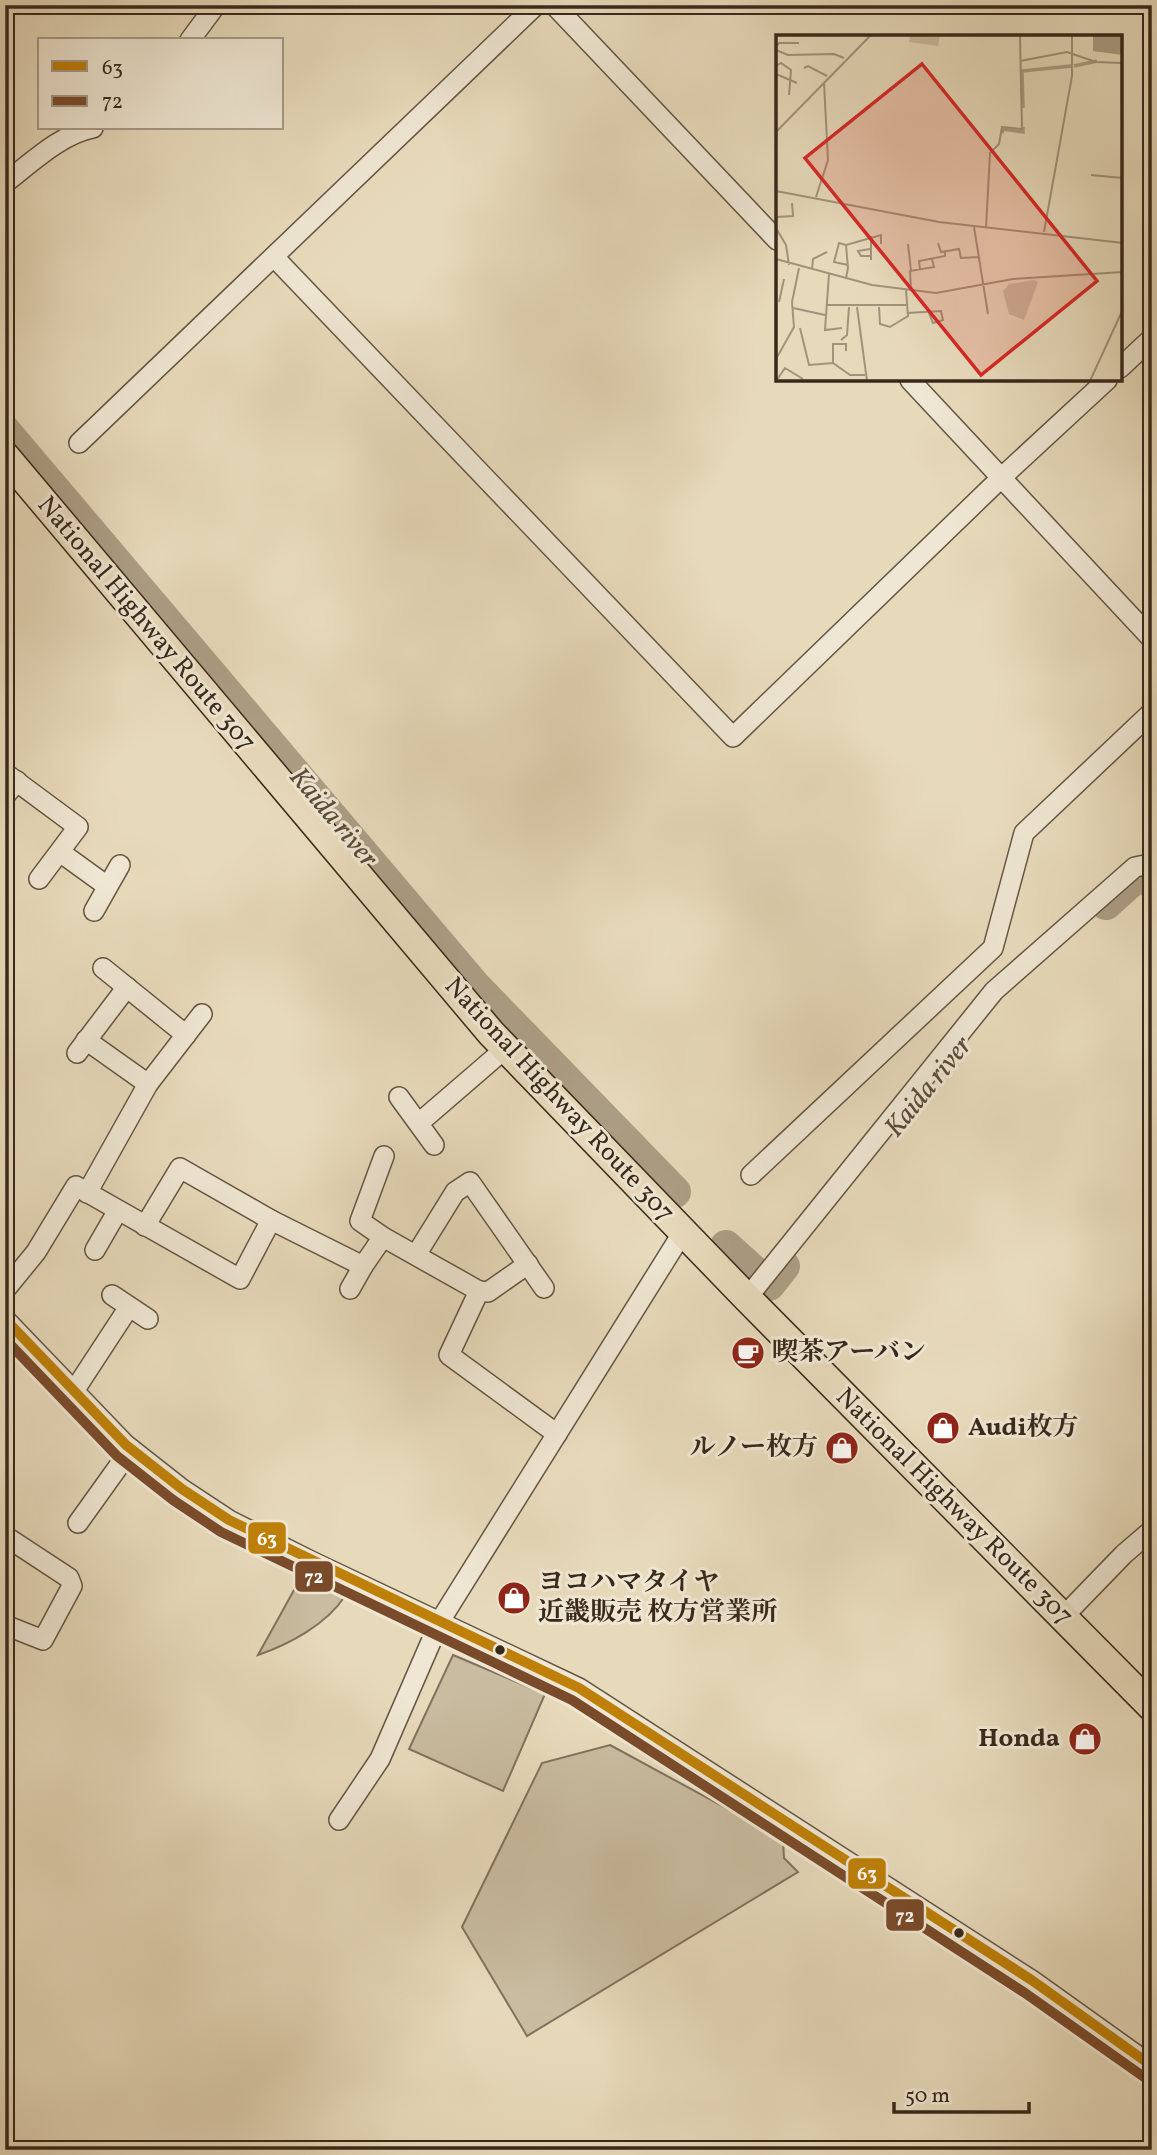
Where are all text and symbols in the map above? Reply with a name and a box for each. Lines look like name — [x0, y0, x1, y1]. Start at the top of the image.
inset map — [776, 35, 1122, 382]
legend — [38, 38, 284, 130]
text: 63 — [102, 54, 123, 83]
text: 72 — [102, 88, 123, 117]
street label: National Highway Route 307 — [28, 489, 264, 759]
water label: Kaida river — [279, 759, 387, 877]
street label: National Highway Route 307 — [436, 970, 682, 1230]
water label: Kaida river — [876, 1028, 982, 1146]
cafe icon: 喫茶アーバン — [729, 1334, 767, 1372]
place label: 喫茶アーバン — [772, 1335, 926, 1371]
street label: National Highway Route 307 — [827, 1380, 1081, 1634]
shop icon: Audi枚方 — [924, 1409, 962, 1447]
place label: Audi枚方 — [968, 1410, 1079, 1446]
shop icon: ルノー枚方 — [823, 1429, 861, 1467]
place label: ルノー枚方 — [690, 1430, 818, 1466]
line badge: 63 — [247, 1521, 287, 1555]
text: 63 — [257, 1527, 277, 1553]
line badge: 72 — [294, 1560, 334, 1593]
text: 72 — [305, 1565, 324, 1591]
place label: ヨコハマタイヤ 近畿販売 枚方営業所 — [538, 1565, 777, 1631]
shop icon: ヨコハマタイヤ 近畿販売 枚方営業所 — [495, 1579, 533, 1617]
unlabelled marker — [493, 1643, 507, 1657]
shop icon: Honda — [1066, 1720, 1104, 1758]
place label: Honda — [978, 1721, 1060, 1757]
line badge: 63 — [847, 1857, 887, 1890]
text: 63 — [857, 1862, 877, 1888]
line badge: 72 — [885, 1898, 925, 1932]
text: 72 — [896, 1904, 915, 1930]
unlabelled marker — [952, 1926, 966, 1940]
scale bar — [894, 2071, 1029, 2115]
text: 50 m — [905, 2082, 950, 2111]

